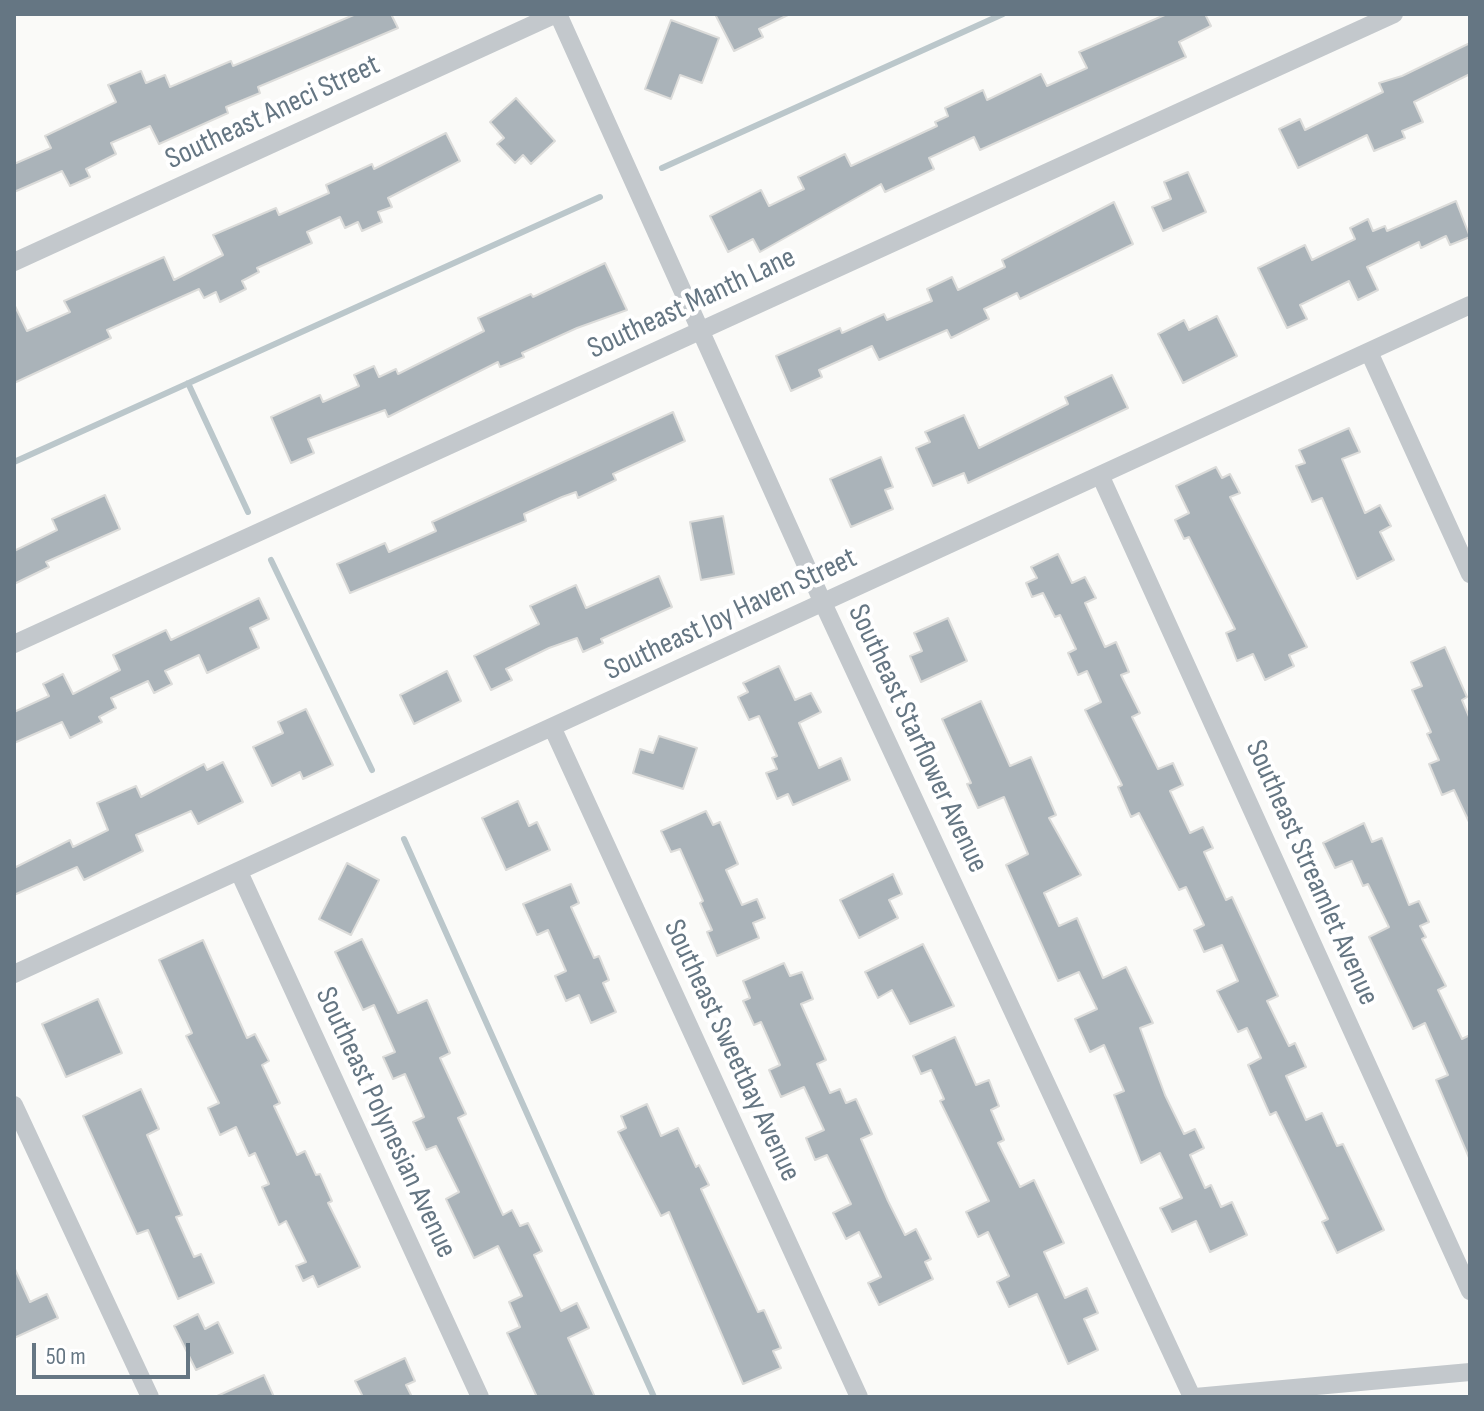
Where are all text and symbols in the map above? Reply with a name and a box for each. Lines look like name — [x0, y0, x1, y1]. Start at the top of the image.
street label: Southeast Aneci Street — [160, 48, 386, 178]
street label: Southeast Manth Lane — [583, 240, 801, 368]
street label: Southeast Joy Haven Street — [599, 541, 863, 689]
street label: Southeast Starflower Avenue — [839, 599, 995, 879]
street label: Southeast Streamlet Avenue — [1236, 735, 1386, 1011]
street label: Southeast Sweetbay Avenue — [655, 915, 807, 1187]
street label: Southeast Polynesian Avenue — [307, 982, 463, 1264]
scale bar — [36, 1327, 194, 1377]
text: 50 m — [46, 1342, 86, 1371]

